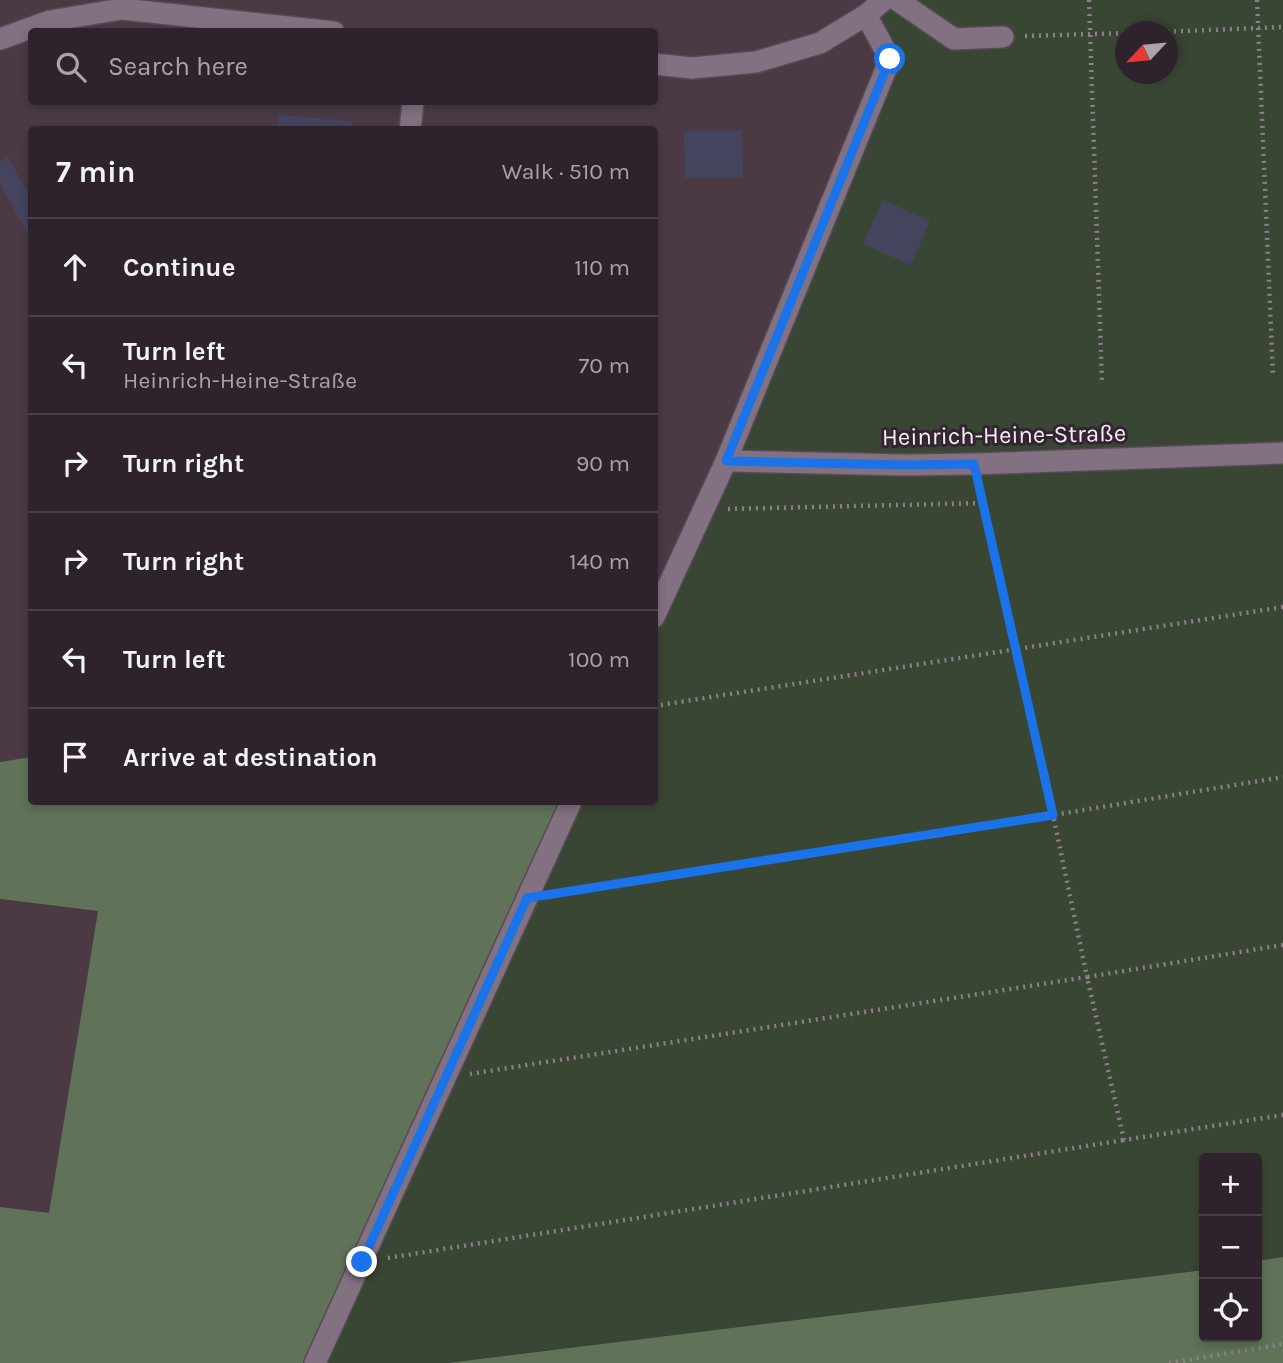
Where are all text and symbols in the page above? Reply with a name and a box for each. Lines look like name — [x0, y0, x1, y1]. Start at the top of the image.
north arrow — [1115, 21, 1178, 84]
search box — [28, 28, 658, 105]
route start — [874, 43, 905, 74]
icon: search — [52, 48, 90, 86]
text: Search here — [108, 51, 248, 82]
text: 7 min — [56, 154, 136, 190]
text: Walk · 510 m — [502, 158, 630, 185]
icon: ahead — [56, 248, 94, 286]
text: Continue — [123, 252, 235, 283]
text: 110 m — [574, 254, 630, 281]
text: Turn left — [123, 336, 225, 367]
icon: left — [56, 346, 94, 384]
text: 70 m — [579, 352, 630, 379]
text: Heinrich-Heine-Straße — [123, 367, 357, 394]
street label: Heinrich-Heine-Straße — [882, 419, 1126, 451]
icon: right — [56, 444, 94, 482]
text: Turn right — [123, 448, 244, 479]
text: 90 m — [576, 450, 630, 477]
icon: right — [56, 542, 94, 580]
text: Turn right — [123, 546, 244, 577]
text: 140 m — [569, 548, 630, 575]
icon: left — [56, 640, 94, 678]
text: Turn left — [123, 644, 225, 675]
text: 100 m — [568, 646, 630, 673]
icon: arrive — [56, 738, 94, 776]
text: Arrive at destination — [123, 742, 377, 773]
map controls — [1199, 1153, 1262, 1342]
button: + — [1199, 1153, 1262, 1216]
button: − — [1199, 1216, 1262, 1279]
route end — [346, 1246, 377, 1277]
button: locate — [1199, 1279, 1262, 1342]

